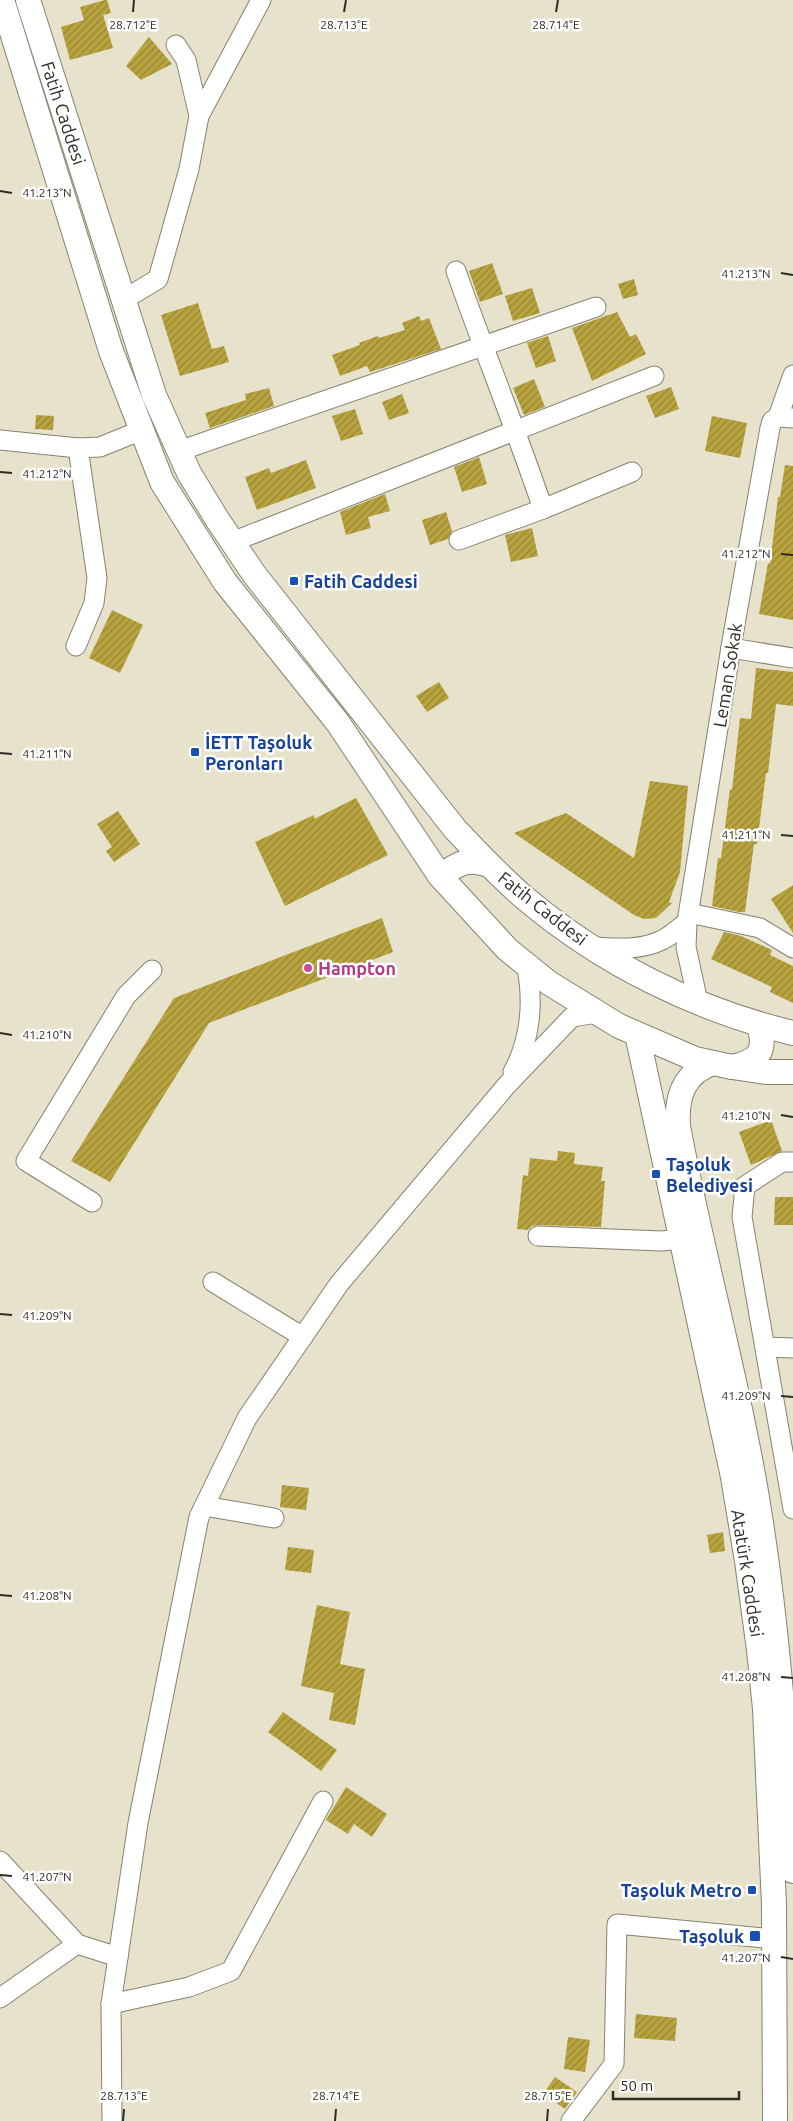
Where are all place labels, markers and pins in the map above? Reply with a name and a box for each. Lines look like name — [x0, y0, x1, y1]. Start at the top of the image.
place label: Fatih Caddesi — [304, 571, 418, 591]
marker: Fatih Caddesi — [288, 575, 300, 587]
place label: İETT Taşoluk Peronları — [205, 732, 312, 773]
marker: İETT Taşoluk Peronları — [189, 746, 201, 758]
place label: Hampton — [318, 958, 396, 978]
marker: Hampton — [302, 962, 314, 974]
place label: Taşoluk Belediyesi — [666, 1154, 753, 1195]
marker: Taşoluk Belediyesi — [650, 1168, 662, 1180]
place label: Taşoluk Metro — [621, 1880, 742, 1901]
marker: Taşoluk Metro — [746, 1884, 758, 1896]
place label: Taşoluk — [679, 1926, 744, 1947]
marker: Taşoluk — [748, 1929, 762, 1943]

